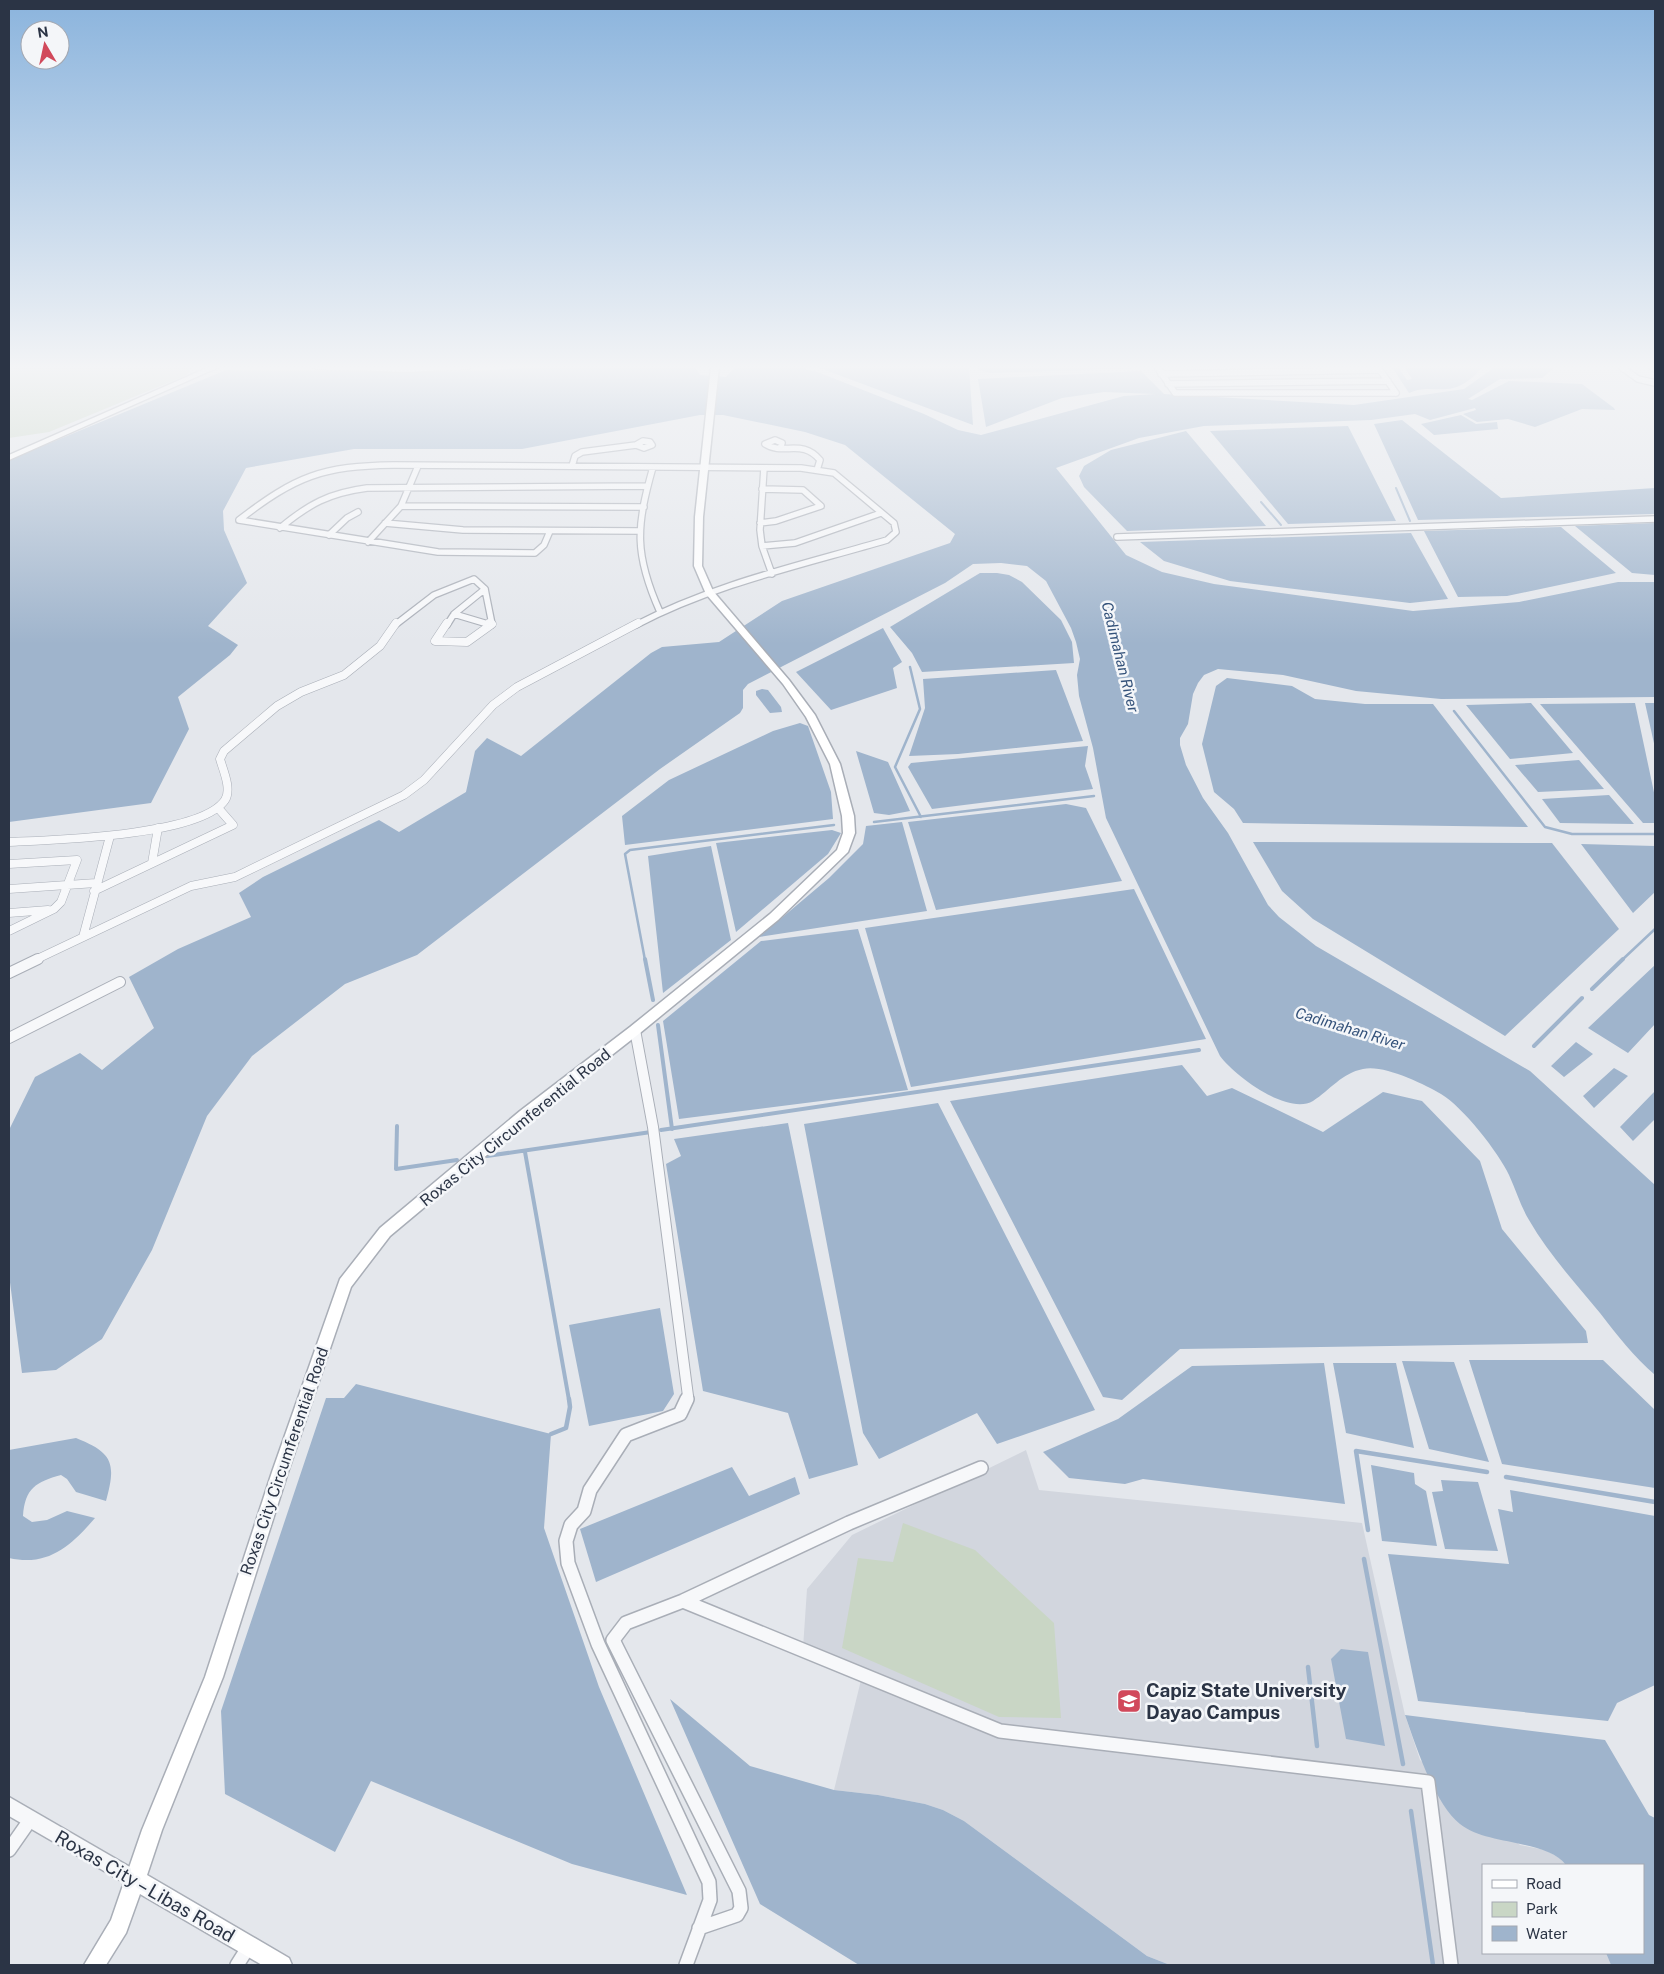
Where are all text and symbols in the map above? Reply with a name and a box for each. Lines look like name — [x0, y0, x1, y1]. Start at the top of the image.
north arrow — [20, 20, 70, 70]
text: N — [36, 23, 50, 41]
water label: Cadimahan River — [1099, 600, 1143, 714]
water label: Cadimahan River — [1293, 1004, 1407, 1053]
street label: Roxas City Circumferential Road — [416, 1045, 615, 1210]
street label: Roxas City Circumferential Road — [236, 1345, 333, 1578]
place label: Capiz State University Dayao Campus — [1146, 1679, 1347, 1723]
school or university icon: Capiz State University Dayao Campus — [1116, 1688, 1142, 1714]
street label: Roxas City – Libas Road — [51, 1825, 239, 1947]
legend — [1482, 1864, 1644, 1954]
text: Road — [1526, 1875, 1562, 1892]
text: Park — [1526, 1900, 1558, 1917]
text: Water — [1526, 1925, 1568, 1942]

